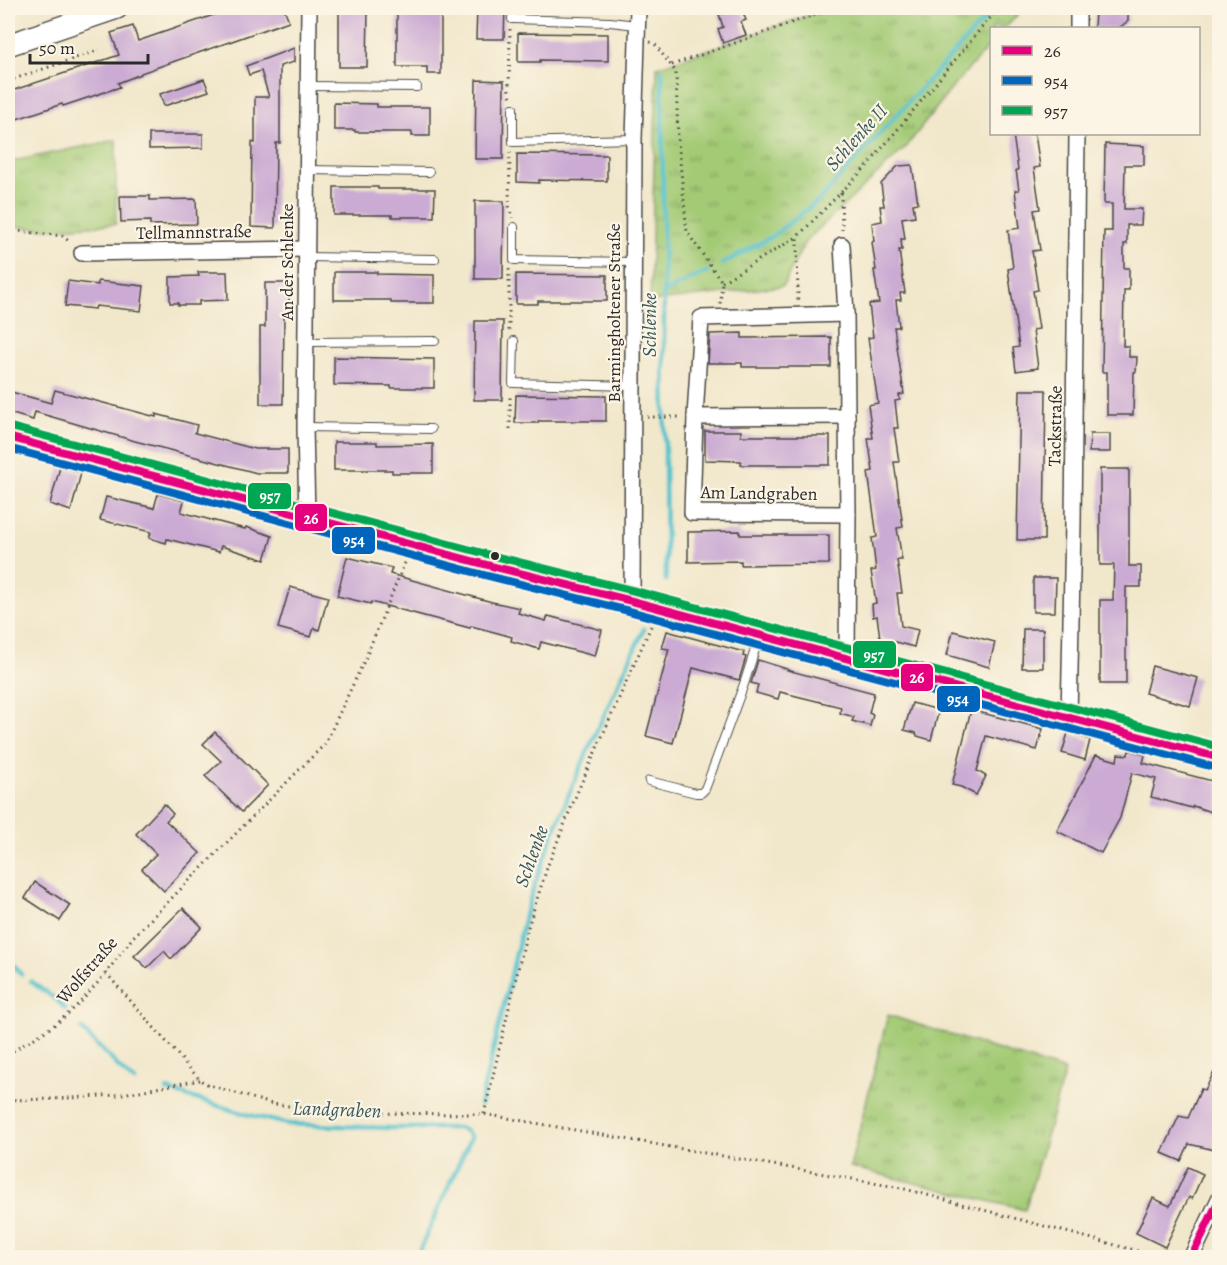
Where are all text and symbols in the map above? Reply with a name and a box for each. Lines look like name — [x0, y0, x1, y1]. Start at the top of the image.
scale bar — [30, 27, 148, 65]
legend — [990, 27, 1200, 135]
text: 50 m — [39, 36, 75, 60]
text: 26 — [1044, 39, 1061, 63]
text: 954 — [1044, 69, 1068, 93]
water label: Schlenke II — [819, 98, 894, 177]
text: 957 — [1044, 99, 1068, 123]
street label: An der Schlenke — [275, 203, 299, 322]
street label: Tellmannstraße — [136, 219, 252, 245]
street label: Barmingholtener Straße — [602, 223, 626, 403]
water label: Schlenke — [636, 293, 663, 357]
street label: Tackstraße — [1042, 385, 1068, 467]
street label: Am Landgraben — [699, 480, 818, 506]
line badge: 957 — [247, 482, 292, 510]
text: 957 — [259, 486, 281, 508]
line badge: 26 — [294, 503, 328, 532]
text: 26 — [303, 508, 319, 530]
line badge: 954 — [331, 526, 376, 555]
text: 954 — [343, 530, 365, 552]
unlabelled marker — [489, 550, 501, 562]
line badge: 957 — [852, 640, 897, 669]
text: 957 — [863, 645, 885, 667]
line badge: 26 — [900, 663, 934, 692]
text: 26 — [909, 667, 925, 689]
line badge: 954 — [936, 685, 981, 713]
text: 954 — [947, 689, 969, 711]
water label: Schlenke — [508, 821, 555, 891]
street label: Wolfstraße — [50, 931, 123, 1009]
water label: Landgraben — [292, 1094, 382, 1125]

